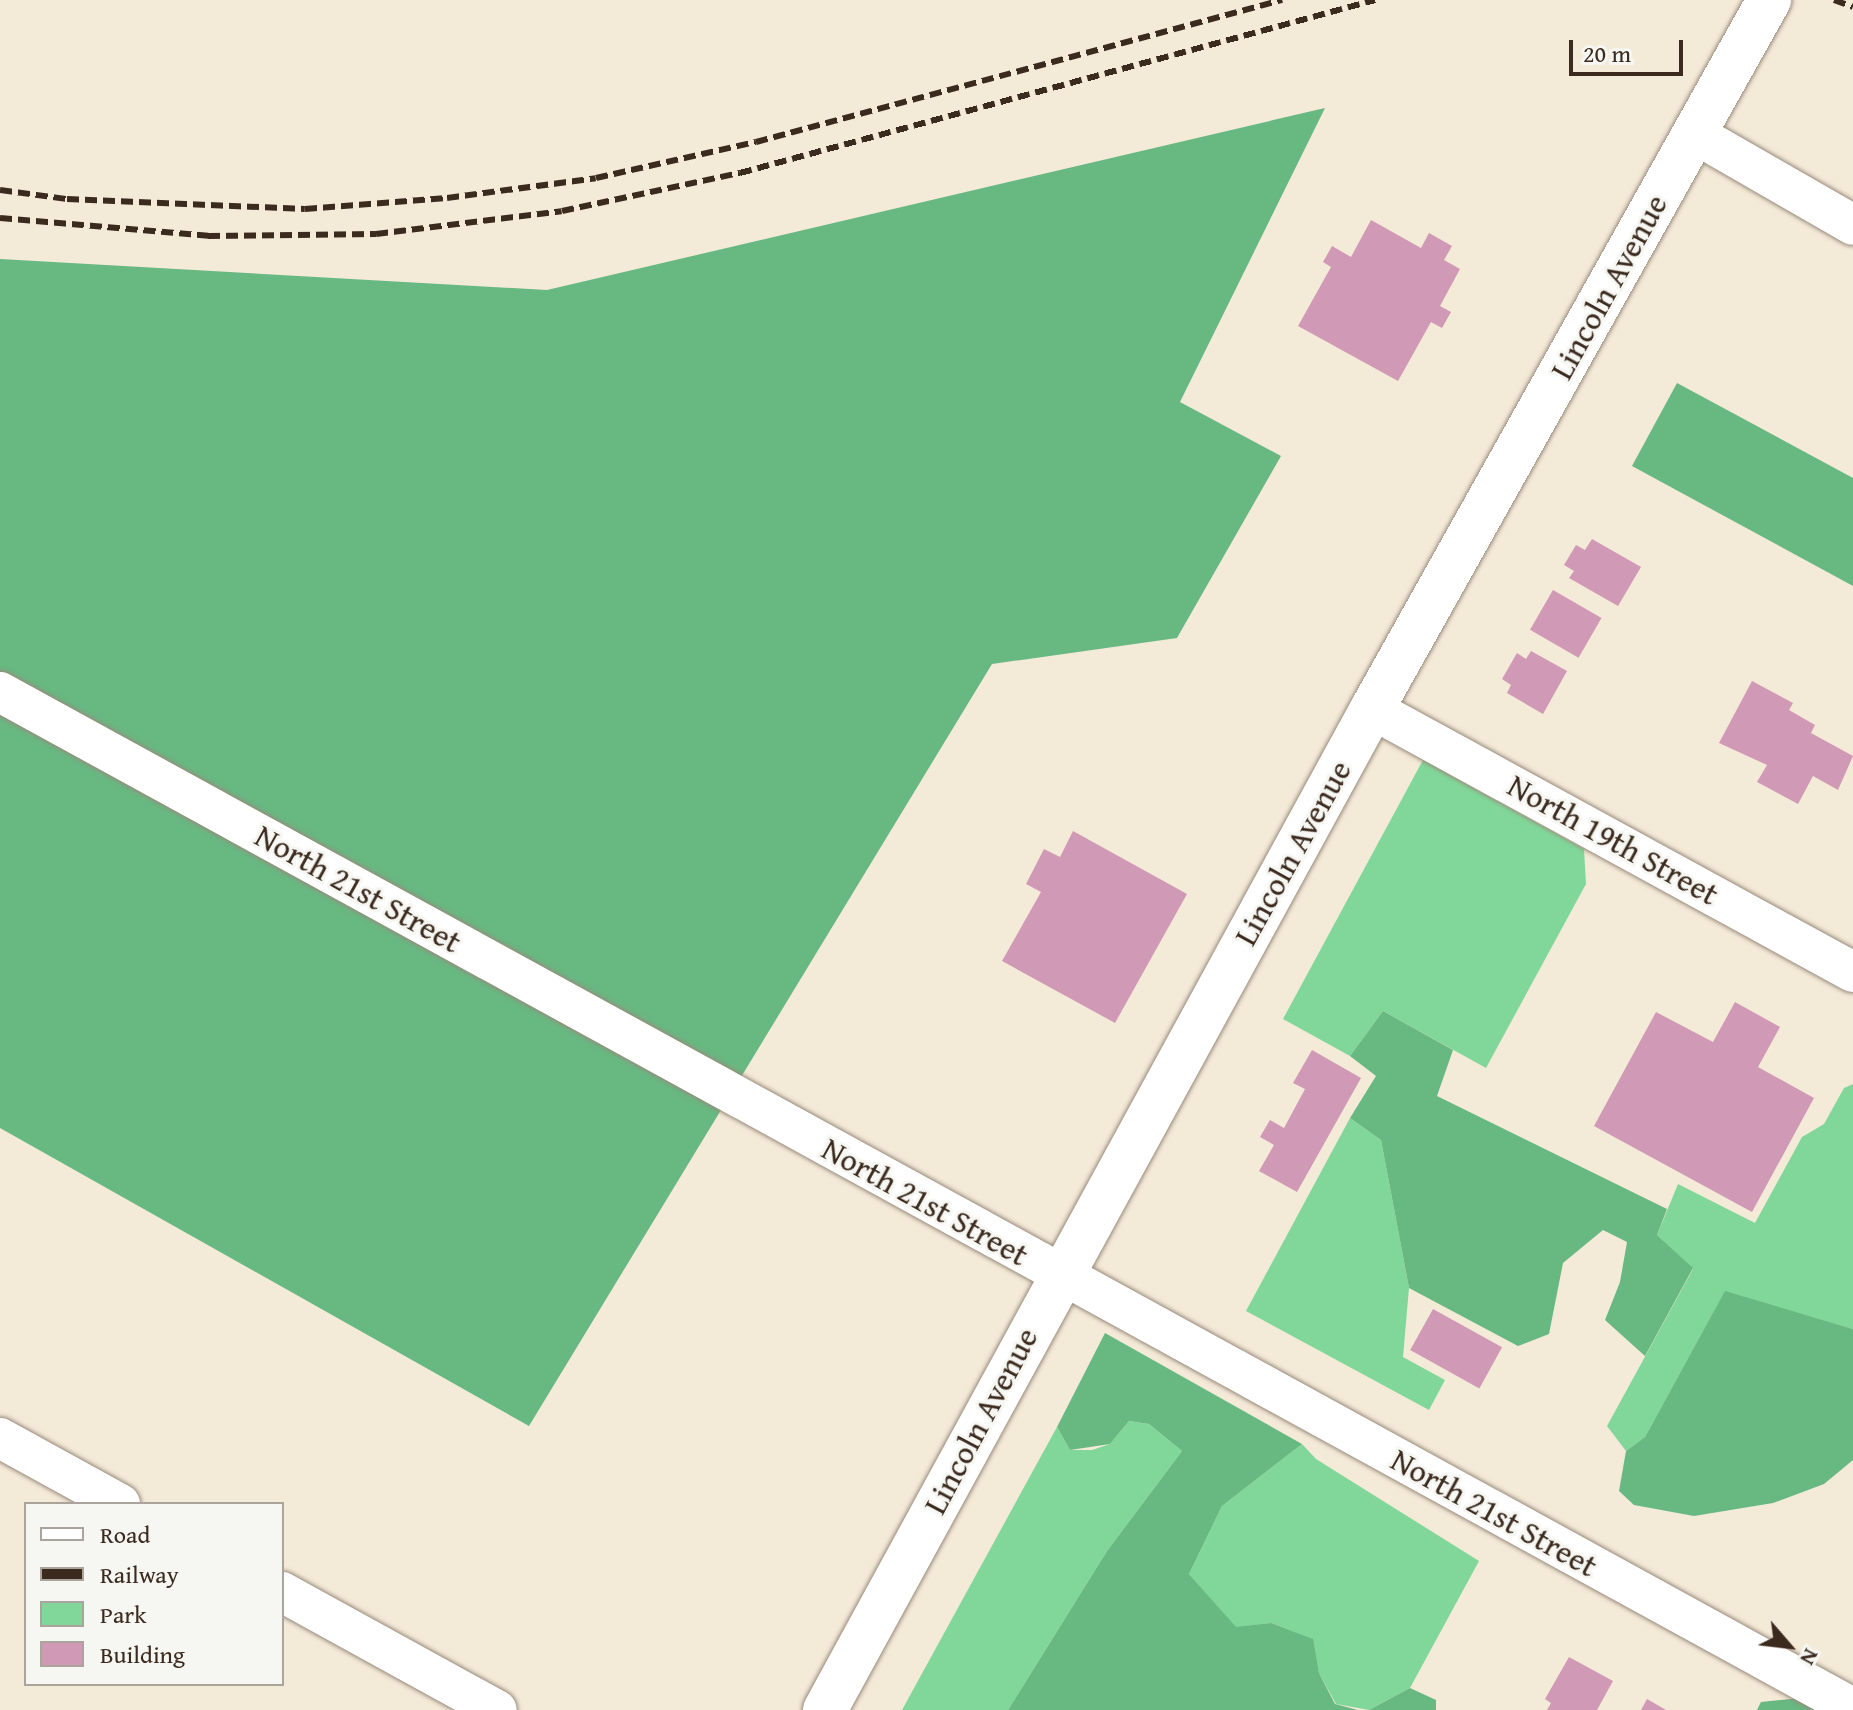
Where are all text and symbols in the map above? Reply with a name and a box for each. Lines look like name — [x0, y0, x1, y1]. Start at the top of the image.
scale bar — [1573, 24, 1687, 74]
text: 20 m — [1583, 36, 1631, 71]
street label: Lincoln Avenue — [1542, 188, 1676, 386]
street label: Lincoln Avenue — [1226, 754, 1360, 952]
street label: North 19th Street — [1501, 766, 1725, 914]
street label: North 21st Street — [248, 817, 468, 961]
street label: North 21st Street — [815, 1130, 1035, 1274]
street label: Lincoln Avenue — [916, 1321, 1046, 1521]
street label: North 21st Street — [1384, 1441, 1604, 1585]
legend — [24, 1502, 284, 1686]
text: Road — [100, 1517, 150, 1552]
text: Railway — [100, 1557, 179, 1592]
text: Park — [100, 1597, 146, 1632]
north arrow — [1749, 1606, 1829, 1686]
text: Building — [100, 1637, 185, 1672]
text: N — [1793, 1643, 1828, 1671]

